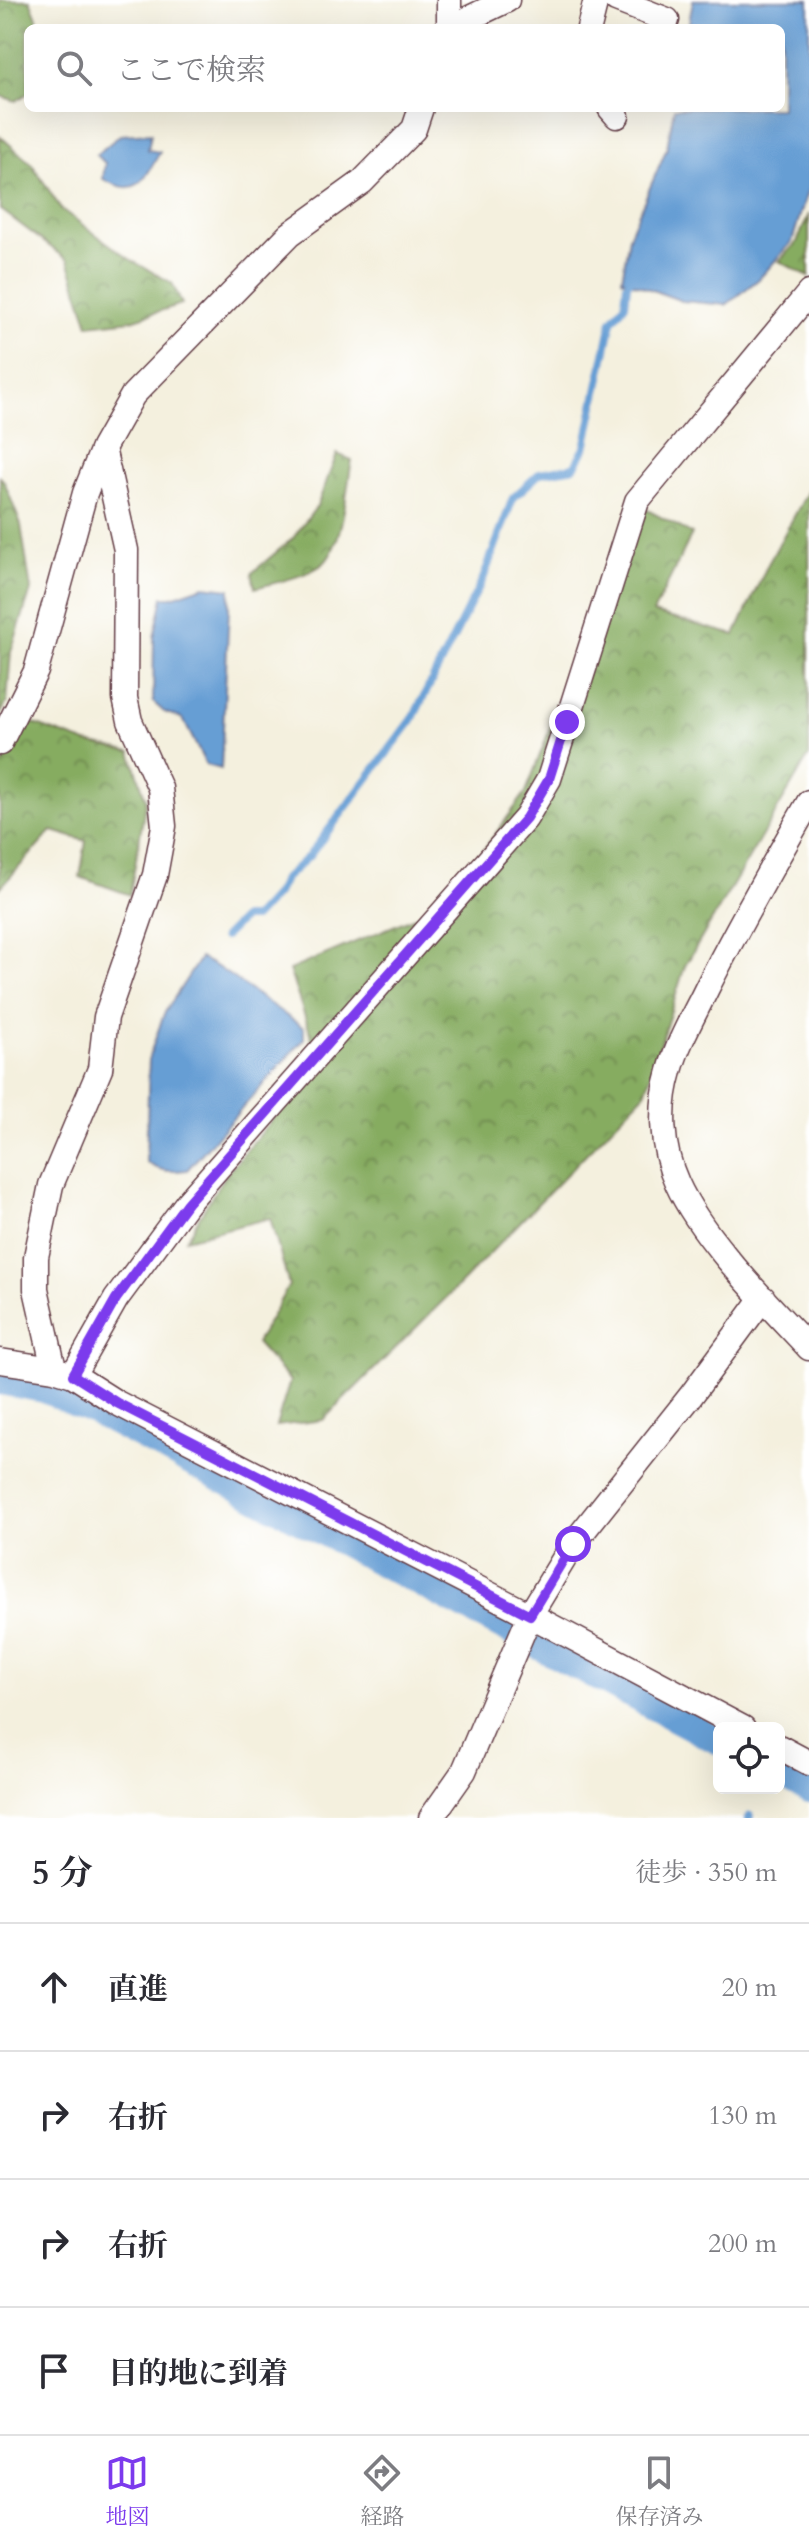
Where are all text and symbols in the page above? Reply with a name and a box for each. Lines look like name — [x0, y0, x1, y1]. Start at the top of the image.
search box — [24, 24, 785, 112]
icon: search — [52, 46, 96, 90]
text: ここで検索 — [116, 50, 266, 91]
route end — [549, 704, 585, 740]
route start — [555, 1526, 591, 1562]
map controls — [713, 1722, 785, 1794]
button: locate — [713, 1722, 785, 1794]
text: 5 分 — [32, 1850, 93, 1896]
text: 徒歩 · 350 m — [636, 1855, 777, 1890]
icon: ahead — [32, 1965, 76, 2009]
text: 直進 — [108, 1969, 168, 2010]
text: 20 m — [721, 1970, 777, 2005]
icon: right — [32, 2093, 76, 2137]
text: 右折 — [108, 2097, 168, 2138]
text: 130 m — [708, 2098, 777, 2133]
icon: right — [32, 2221, 76, 2265]
text: 右折 — [108, 2225, 168, 2266]
text: 200 m — [708, 2226, 777, 2261]
icon: arrive — [32, 2349, 76, 2393]
text: 目的地に到着 — [108, 2353, 288, 2394]
tab: 地図 — [105, 2451, 150, 2532]
tab: 経路 — [360, 2451, 405, 2532]
tab: 保存済み — [615, 2451, 704, 2532]

